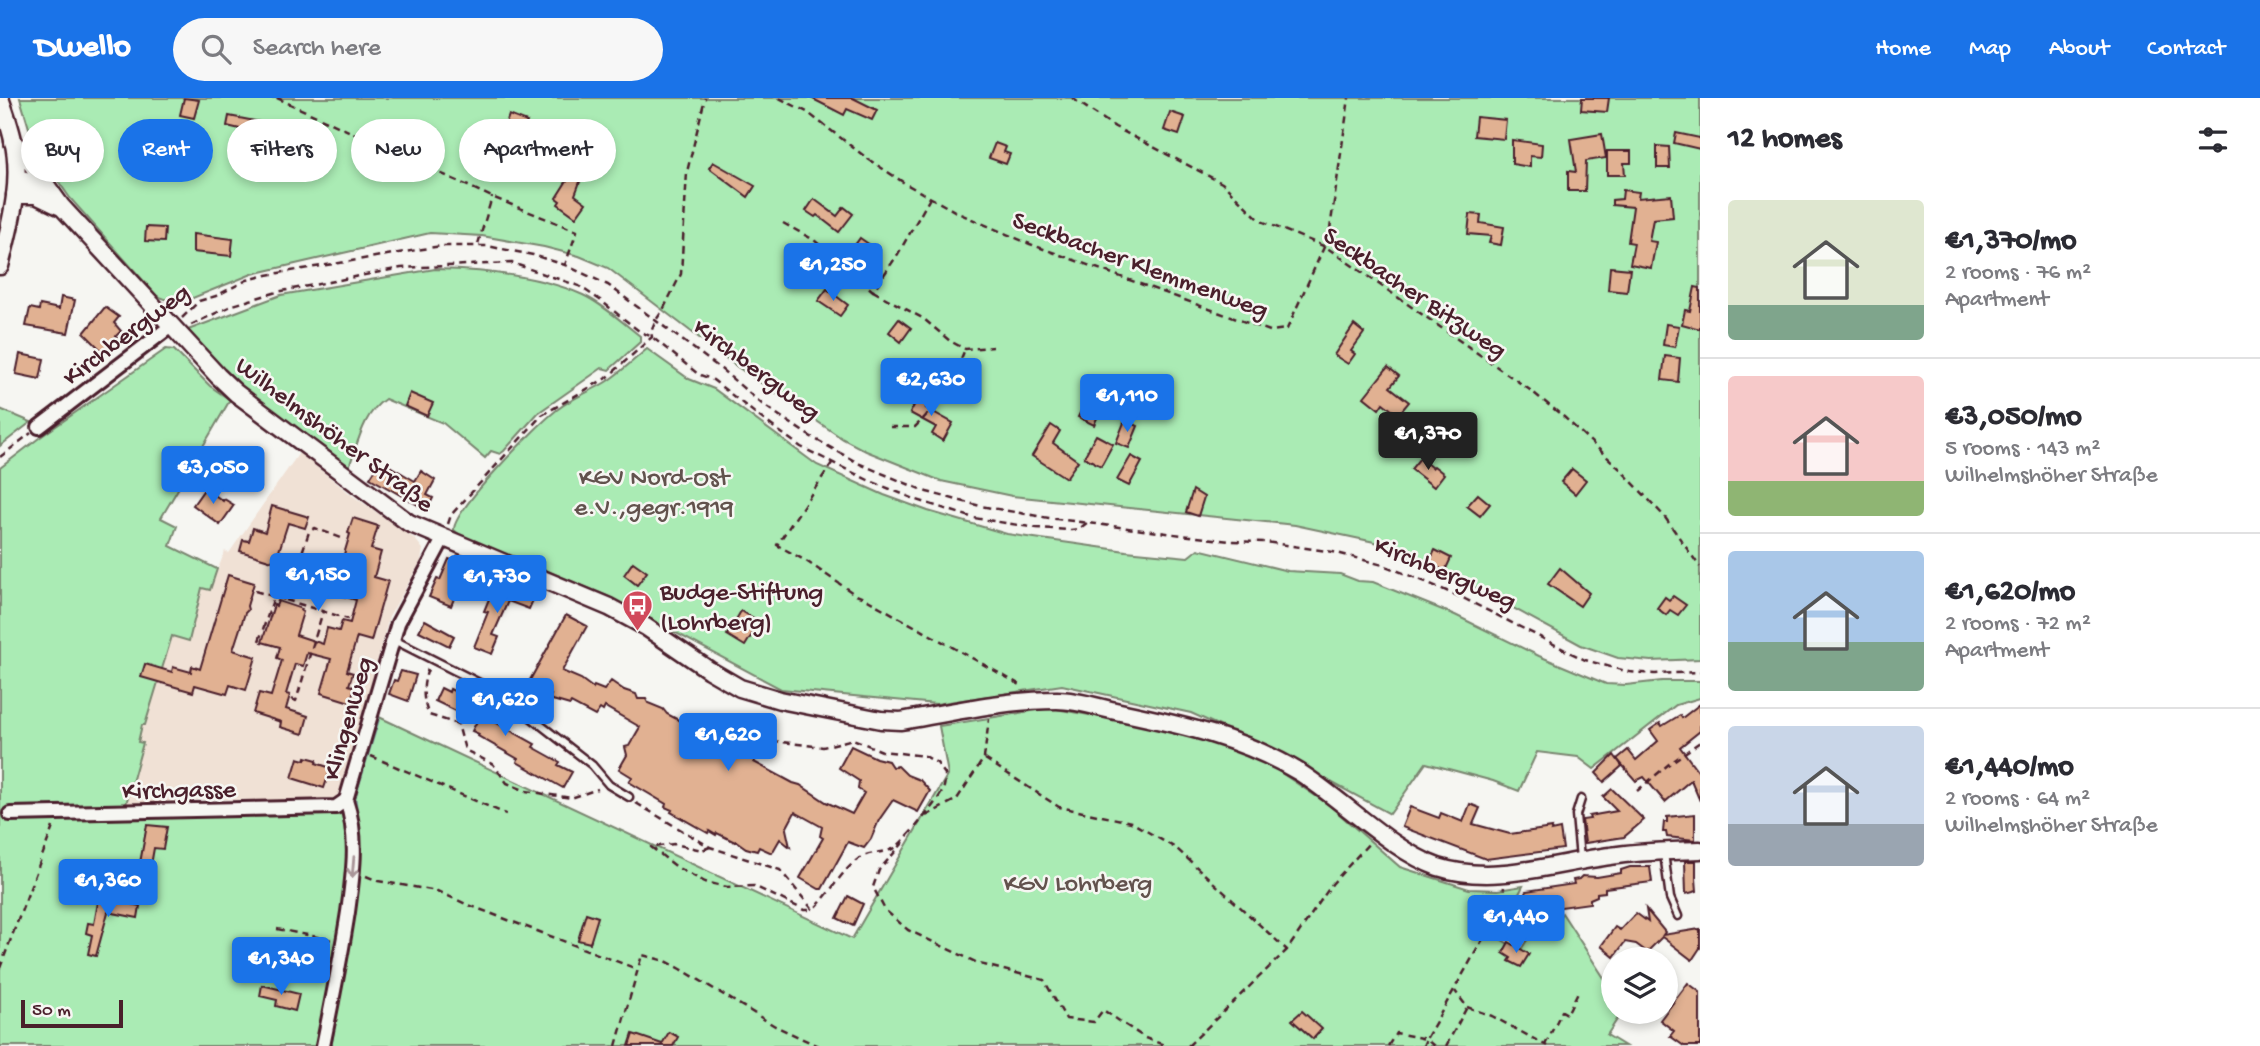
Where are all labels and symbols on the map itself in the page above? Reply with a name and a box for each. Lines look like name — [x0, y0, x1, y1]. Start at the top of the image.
street label: Seckbacher Klemmenweg — [1007, 206, 1272, 328]
street label: Seckbacher Bitzweg — [1316, 222, 1511, 368]
pin: €1,250 — [776, 244, 890, 303]
street label: Kirchbergweg — [58, 279, 198, 395]
street label: Kirchbergweg — [685, 314, 825, 430]
street label: Wilhelmshöher Straße — [228, 352, 439, 522]
pin: €2,630 — [874, 358, 988, 418]
pin: €1,110 — [1070, 374, 1184, 434]
pin: €1,370 — [1371, 412, 1485, 472]
pin: €3,050 — [156, 446, 270, 506]
park label: KGV Nord-Ost e.V.,gegr.1919 — [574, 464, 734, 525]
street label: Kirchbergweg — [1368, 531, 1520, 619]
pin: €1,150 — [261, 554, 375, 613]
pin: €1,730 — [440, 556, 554, 615]
place label: Budge-Stiftung (Lohrberg) — [659, 579, 823, 640]
bus stop icon: Budge-Stiftung (Lohrberg) — [620, 588, 654, 632]
street label: Klingenweg — [318, 654, 383, 785]
pin: €1,620 — [448, 678, 562, 738]
pin: €1,620 — [671, 714, 785, 773]
street label: Kirchgasse — [122, 776, 237, 809]
one-way arrow — [346, 855, 359, 878]
pin: €1,360 — [51, 860, 165, 919]
park label: KGV Lohrberg — [1004, 870, 1152, 901]
pin: €1,440 — [1459, 896, 1573, 955]
pin: €1,340 — [224, 937, 338, 997]
scale bar — [21, 997, 122, 1029]

